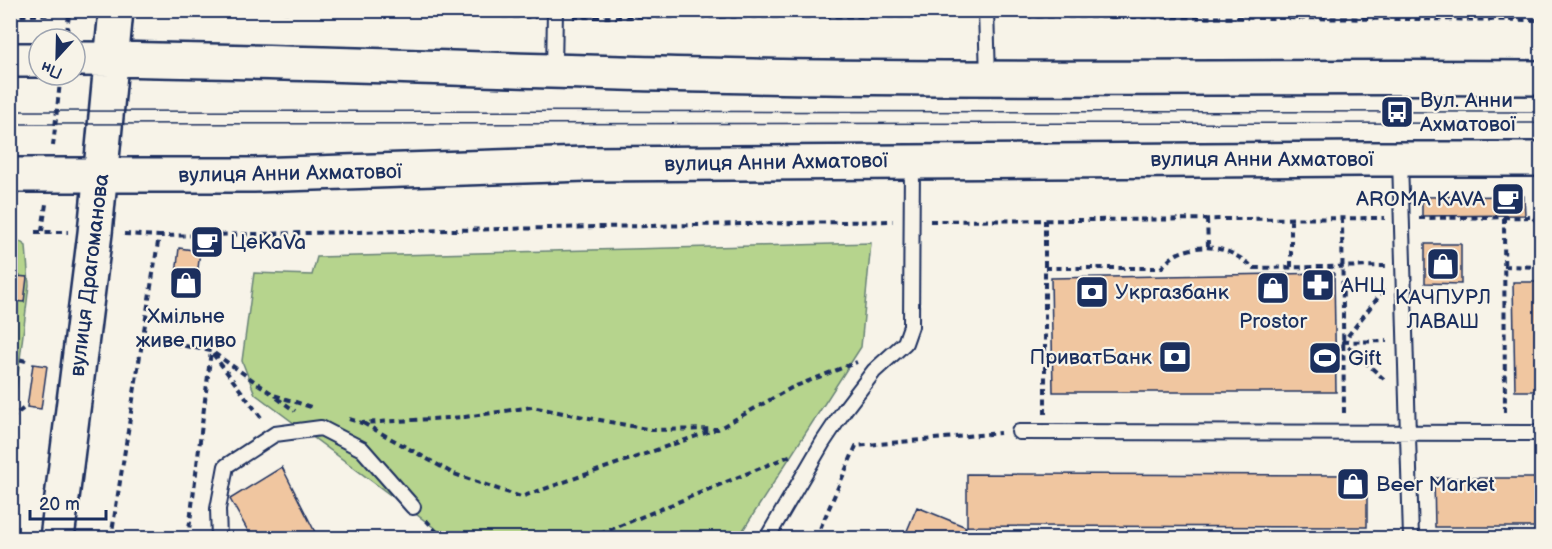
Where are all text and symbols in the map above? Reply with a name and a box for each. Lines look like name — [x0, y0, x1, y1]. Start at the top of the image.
north arrow — [27, 27, 87, 87]
text: Пн — [38, 57, 65, 82]
place label: Вул. Анни Ахматової — [1419, 88, 1517, 137]
bus stop icon: Вул. Анни Ахматової — [1379, 94, 1415, 130]
street label: вулиця Анни Ахматової — [1150, 147, 1375, 172]
street label: вулиця Анни Ахматової — [664, 148, 889, 177]
street label: вулиця Анни Ахматової — [178, 159, 403, 188]
street label: вулиця Драгоманова — [65, 172, 114, 378]
cafe icon: AROMA KAVA — [1490, 181, 1526, 217]
place label: AROMA KAVA — [1356, 187, 1485, 212]
cafe icon: ЦеKaVa — [189, 224, 225, 260]
place label: ЦеKaVa — [230, 230, 306, 255]
shop icon: КАЧПУРЛ ЛАВАШ — [1425, 246, 1461, 282]
shop icon: Хмільне живе пиво — [168, 265, 204, 301]
pharmacy icon: АНЦ — [1300, 267, 1336, 303]
shop icon: Prostor — [1255, 270, 1291, 306]
place label: АНЦ — [1340, 273, 1385, 298]
bank icon: Укргазбанк — [1074, 274, 1110, 310]
place label: Укргазбанк — [1115, 280, 1229, 305]
place label: КАЧПУРЛ ЛАВАШ — [1395, 285, 1491, 334]
place label: Хмільне живе пиво — [136, 304, 236, 353]
place label: Prostor — [1239, 309, 1307, 334]
bank icon: ПриватБанк — [1157, 339, 1193, 375]
sports icon: Gift — [1307, 340, 1343, 376]
place label: ПриватБанк — [1030, 345, 1152, 370]
place label: Gift — [1348, 346, 1382, 371]
shop icon: Beer Market — [1335, 466, 1371, 502]
place label: Beer Market — [1376, 472, 1496, 497]
scale bar — [30, 483, 106, 521]
text: 20 m — [39, 494, 80, 515]

